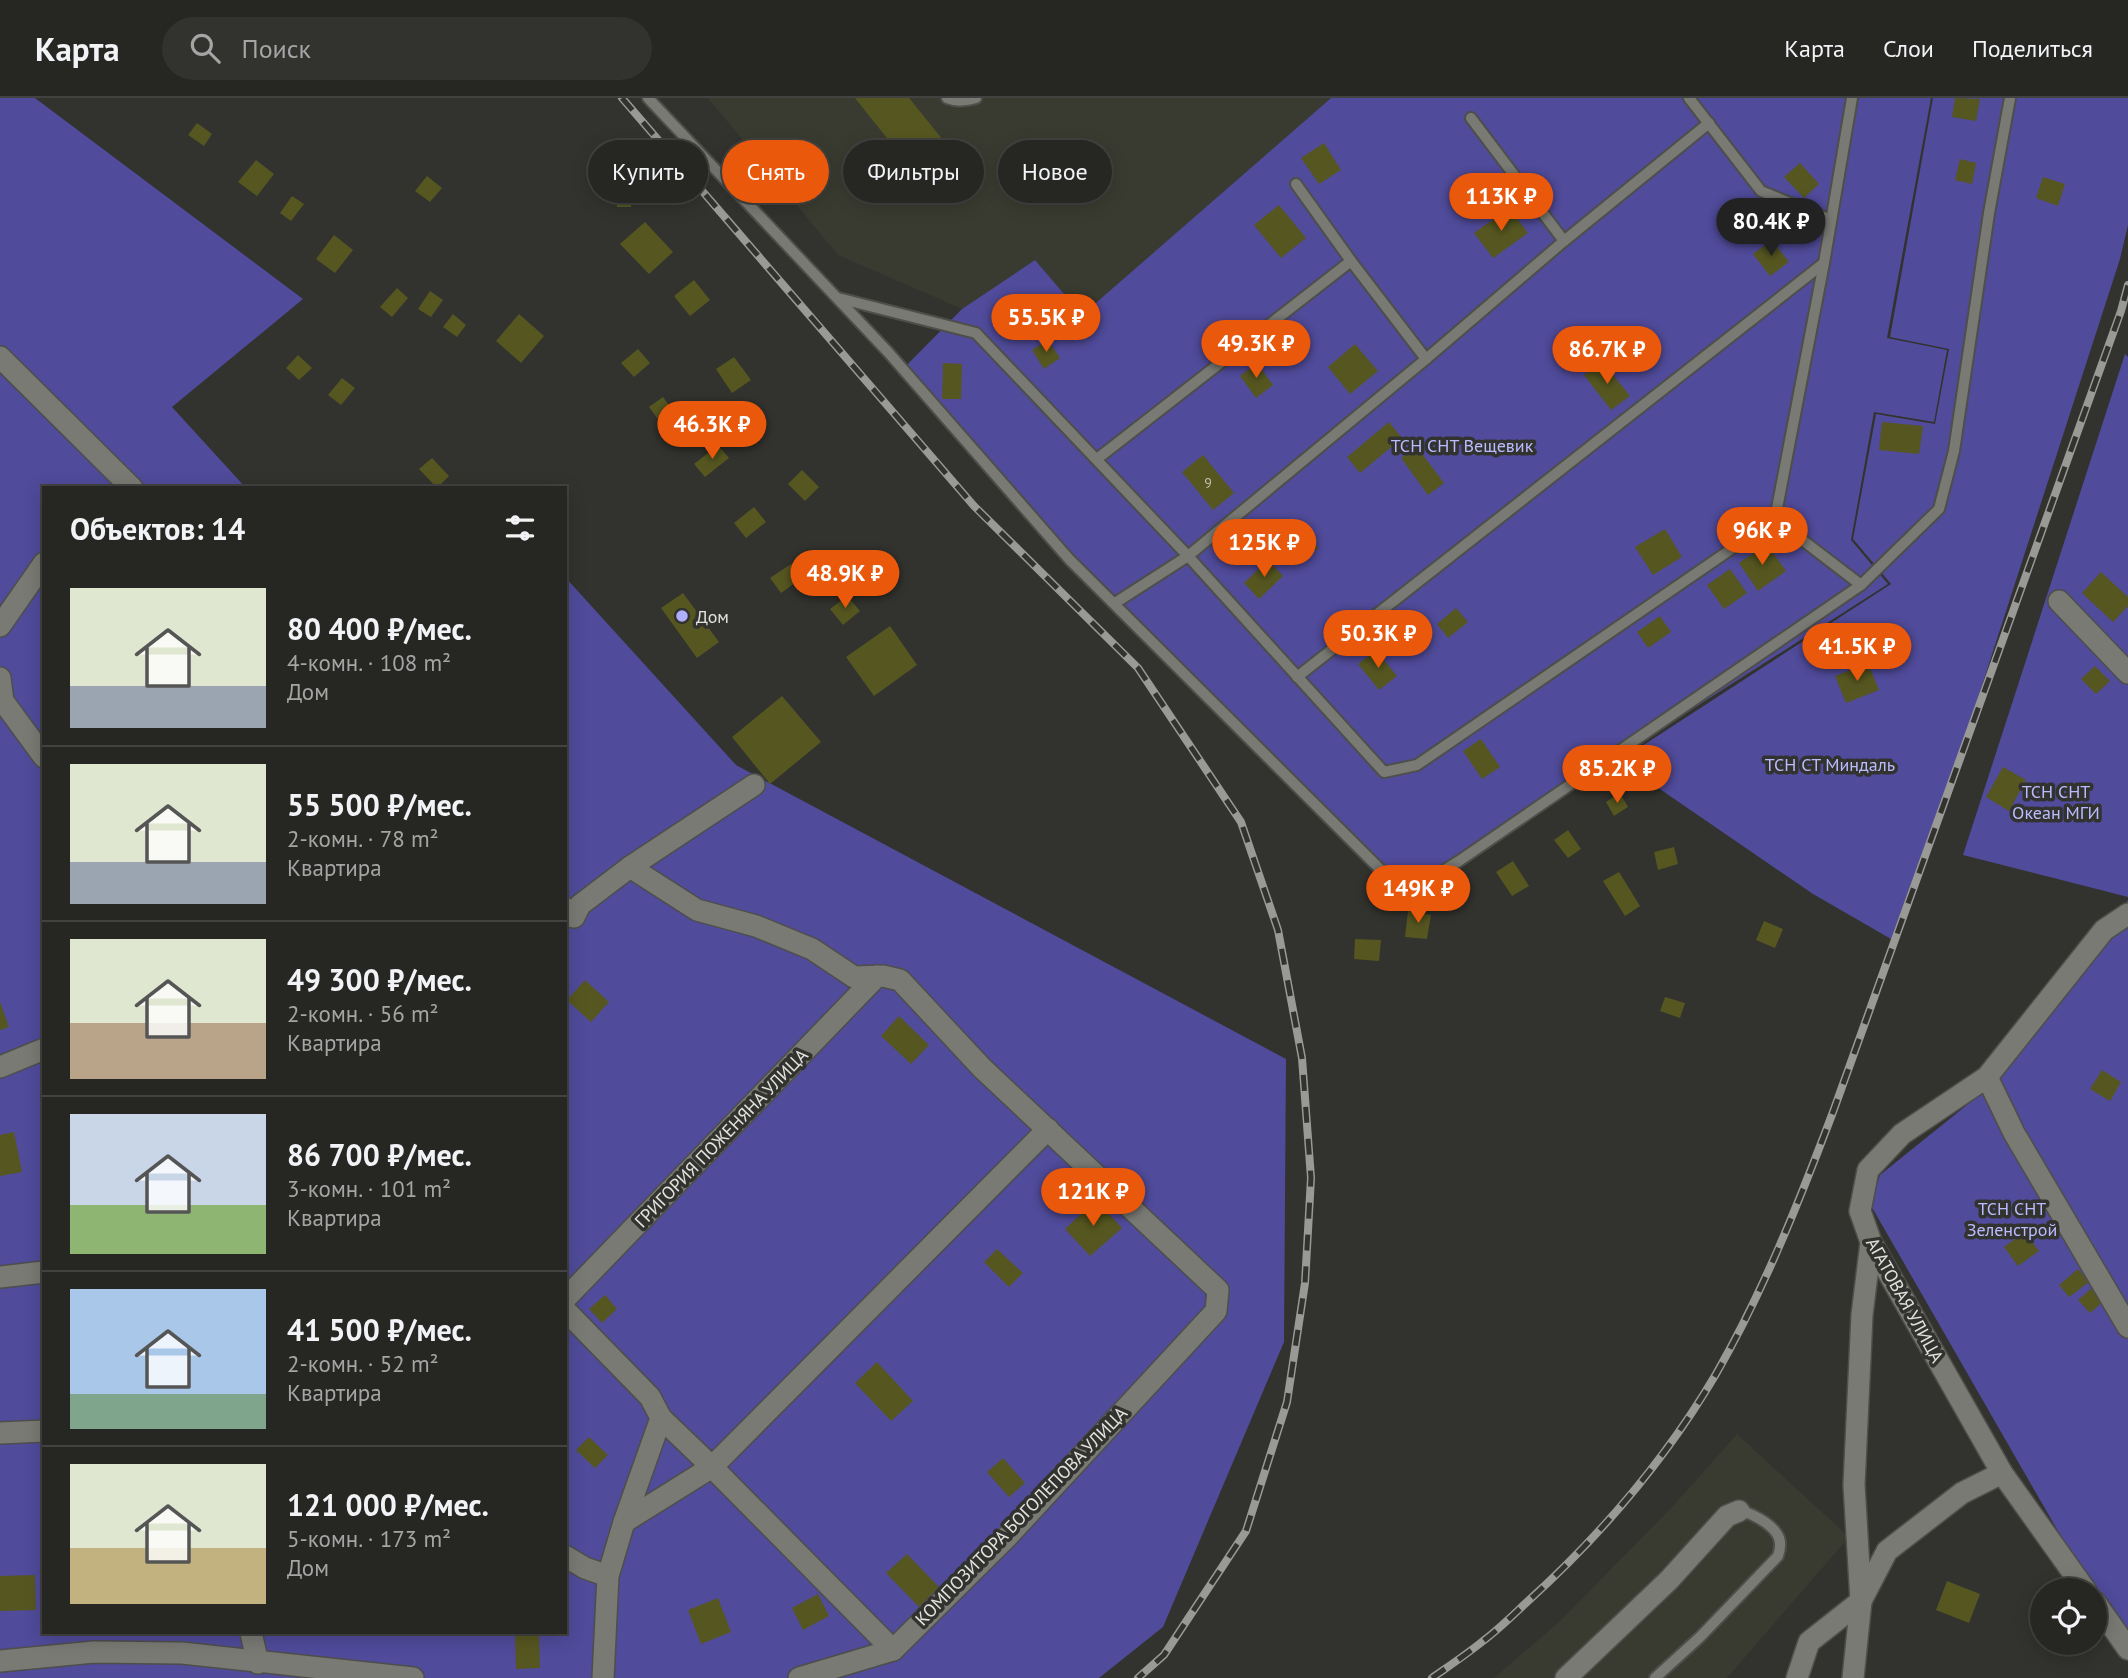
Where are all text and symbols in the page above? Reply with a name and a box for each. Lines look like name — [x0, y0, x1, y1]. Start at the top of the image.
search box — [162, 17, 652, 80]
text: Карта — [35, 27, 120, 70]
icon: search — [186, 29, 224, 67]
text: Поиск — [242, 32, 311, 65]
text: Карта — [1784, 33, 1845, 64]
text: Слои — [1883, 33, 1934, 64]
text: Поделиться — [1972, 33, 2093, 64]
chip: Купить — [588, 140, 708, 203]
chip: Снять — [722, 140, 829, 203]
chip: Фильтры — [843, 140, 984, 203]
chip: Новое — [998, 140, 1112, 203]
pin: 113K ₽ — [1444, 174, 1558, 233]
text: 113K ₽ — [1465, 181, 1537, 210]
pin: 80.4K ₽ — [1706, 198, 1836, 258]
text: 80.4K ₽ — [1732, 206, 1810, 235]
pin: 55.5K ₽ — [981, 294, 1111, 354]
text: 55.5K ₽ — [1007, 302, 1085, 331]
pin: 49.3K ₽ — [1191, 320, 1321, 380]
pin: 86.7K ₽ — [1542, 327, 1672, 386]
text: 49.3K ₽ — [1217, 328, 1295, 357]
text: 86.7K ₽ — [1568, 334, 1646, 363]
pin: 46.3K ₽ — [647, 402, 777, 461]
text: 46.3K ₽ — [673, 409, 751, 438]
park label: ТСН СНТ Вещевик — [1391, 434, 1534, 457]
house number: 9 — [1204, 474, 1212, 492]
pin: 96K ₽ — [1713, 508, 1811, 567]
text: Объектов: 14 — [70, 509, 245, 548]
icon: filters — [501, 509, 539, 547]
text: 96K ₽ — [1733, 515, 1791, 544]
pin: 125K ₽ — [1207, 519, 1321, 579]
text: 125K ₽ — [1228, 527, 1300, 556]
pin: 48.9K ₽ — [780, 550, 910, 610]
text: 48.9K ₽ — [806, 558, 884, 587]
place label: Дом — [696, 605, 729, 628]
marker: Дом — [674, 608, 690, 624]
text: 80 400 ₽/мес. — [287, 609, 472, 648]
pin: 50.3K ₽ — [1313, 610, 1443, 670]
icon: home — [126, 616, 210, 700]
text: 50.3K ₽ — [1339, 618, 1417, 647]
pin: 41.5K ₽ — [1792, 624, 1922, 683]
text: 41.5K ₽ — [1818, 631, 1896, 660]
text: 4-комн. · 108 m² — [287, 648, 451, 677]
text: Дом — [287, 677, 329, 706]
pin: 85.2K ₽ — [1552, 746, 1682, 805]
text: 85.2K ₽ — [1578, 753, 1656, 782]
park label: ТСН СТ Миндаль — [1765, 753, 1895, 776]
park label: ТСН СНТ Океан МГИ — [2012, 780, 2100, 824]
text: 55 500 ₽/мес. — [287, 785, 472, 824]
icon: home — [126, 792, 210, 876]
text: 2-комн. · 78 m² — [287, 824, 439, 853]
text: Квартира — [287, 853, 382, 882]
pin: 149K ₽ — [1361, 866, 1475, 925]
text: 149K ₽ — [1382, 873, 1454, 902]
text: 49 300 ₽/мес. — [287, 960, 472, 999]
icon: home — [126, 967, 210, 1051]
text: 2-комн. · 56 m² — [287, 999, 439, 1028]
text: Квартира — [287, 1028, 382, 1057]
street label: ГРИГОРИЯ ПОЖЕНЯНА УЛИЦА — [629, 1043, 813, 1232]
text: 86 700 ₽/мес. — [287, 1135, 472, 1174]
icon: home — [126, 1142, 210, 1226]
pin: 121K ₽ — [1036, 1168, 1150, 1228]
text: 3-комн. · 101 m² — [287, 1174, 451, 1203]
text: 121K ₽ — [1057, 1176, 1129, 1205]
park label: ТСН СНТ Зеленстрой — [1967, 1197, 2057, 1241]
text: Квартира — [287, 1203, 382, 1232]
street label: АГАТОВАЯ УЛИЦА — [1861, 1233, 1949, 1367]
text: 41 500 ₽/мес. — [287, 1310, 472, 1349]
icon: home — [126, 1317, 210, 1401]
text: 2-комн. · 52 m² — [287, 1349, 439, 1378]
text: Квартира — [287, 1378, 382, 1407]
street label: КОМПОЗИТОРА БОГОЛЕПОВА УЛИЦА — [910, 1401, 1132, 1630]
text: 121 000 ₽/мес. — [287, 1485, 489, 1524]
icon: home — [126, 1492, 210, 1576]
text: 5-комн. · 173 m² — [287, 1524, 451, 1553]
text: Дом — [287, 1553, 329, 1582]
map controls — [2030, 1578, 2107, 1655]
button: locate — [2030, 1578, 2107, 1655]

